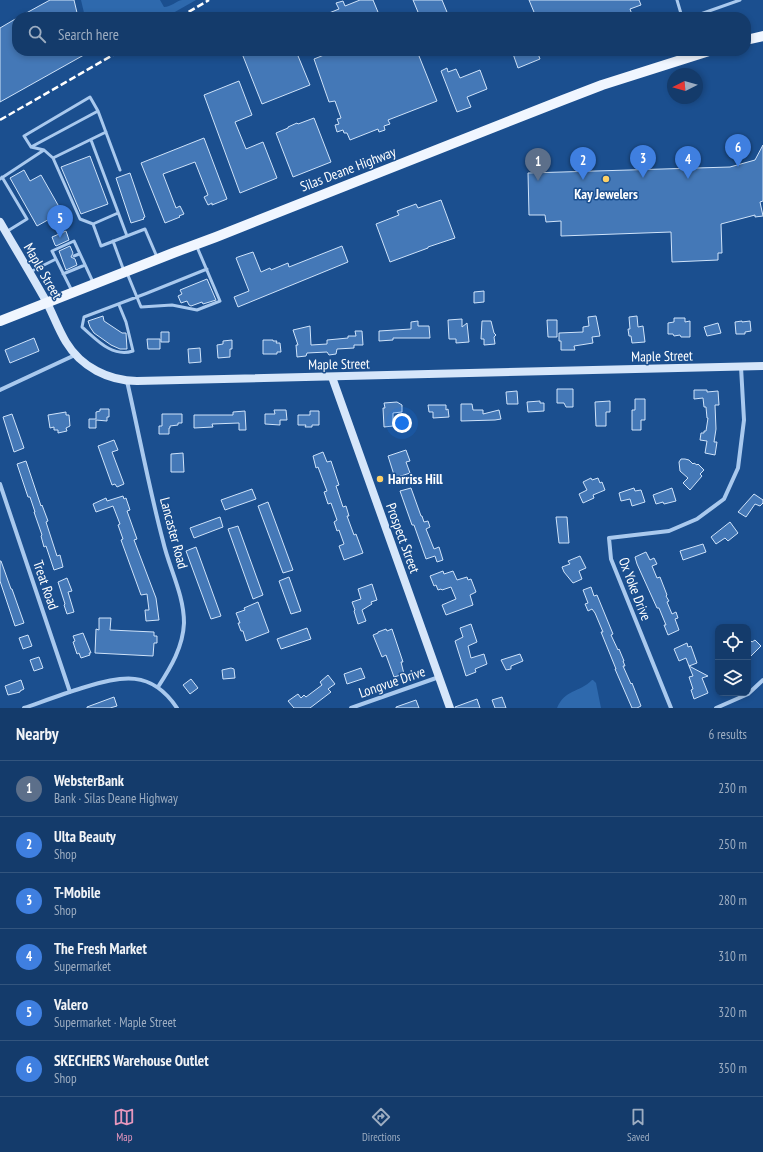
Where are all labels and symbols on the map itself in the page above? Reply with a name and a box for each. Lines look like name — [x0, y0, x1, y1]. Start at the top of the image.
north arrow — [667, 68, 703, 104]
pin: 6 — [725, 134, 751, 167]
street label: Silas Deane Highway — [298, 142, 399, 196]
pin: 3 — [630, 145, 656, 178]
pin: 4 — [675, 146, 701, 179]
pin: 2 — [570, 147, 596, 180]
pin: 1 — [525, 148, 551, 181]
marker: Kay Jewelers — [601, 174, 611, 184]
place label: Kay Jewelers — [574, 185, 638, 203]
pin: 5 — [47, 205, 73, 238]
street label: Maple Street — [20, 240, 66, 302]
street label: Maple Street — [631, 346, 693, 366]
street label: Maple Street — [308, 354, 370, 374]
your location — [392, 413, 412, 433]
place label: Harriss Hill — [388, 470, 443, 488]
marker: Harriss Hill — [375, 474, 385, 484]
street label: Lancaster Road — [156, 495, 192, 571]
street label: Prospect Street — [382, 501, 424, 576]
street label: Ox Yoke Drive — [615, 555, 655, 623]
street label: Treat Road — [29, 558, 63, 612]
street label: Longvue Drive — [356, 662, 428, 702]

